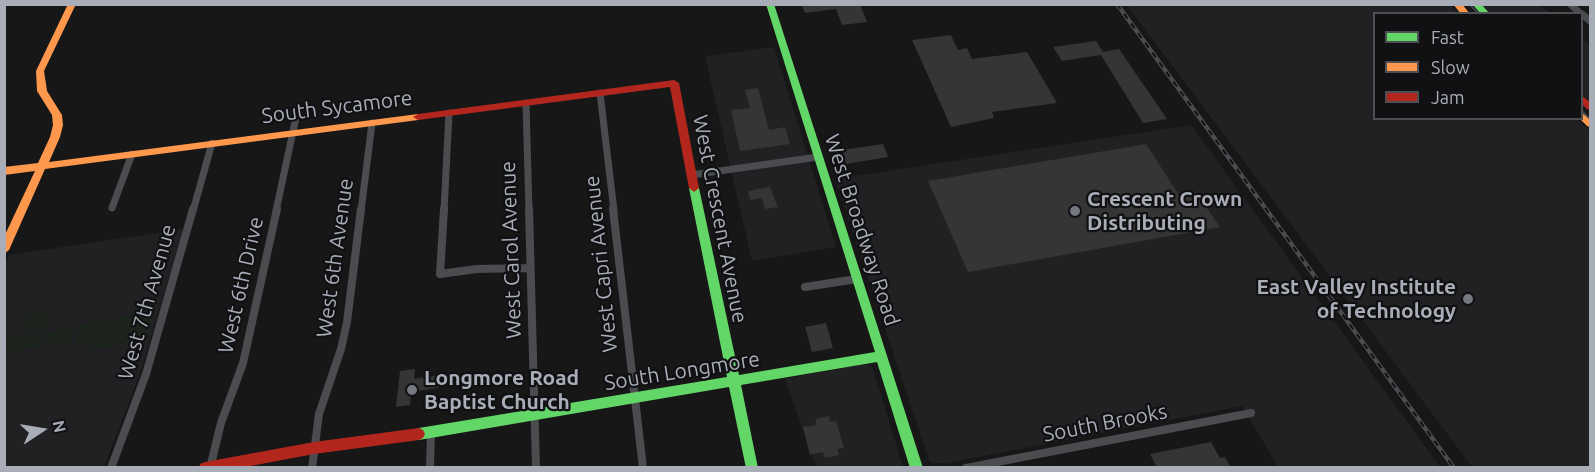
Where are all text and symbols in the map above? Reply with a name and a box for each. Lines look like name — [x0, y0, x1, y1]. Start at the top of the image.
legend — [1373, 12, 1583, 120]
text: Fast — [1431, 27, 1464, 47]
text: Slow — [1431, 57, 1470, 77]
street label: South Sycamore — [260, 85, 414, 129]
text: Jam — [1431, 87, 1465, 107]
street label: West Crescent Avenue — [687, 113, 753, 325]
street label: West Broadway Road — [819, 131, 905, 329]
street label: West Carol Avenue — [495, 161, 527, 339]
street label: West Capri Avenue — [579, 174, 623, 354]
street label: West 6th Avenue — [311, 177, 359, 339]
place label: Crescent Crown Distributing — [1087, 186, 1242, 236]
marker: Crescent Crown Distributing — [1068, 204, 1082, 218]
street label: West 6th Drive — [213, 214, 269, 356]
street label: West 7th Avenue — [113, 221, 181, 383]
place label: East Valley Institute of Technology — [1256, 274, 1456, 324]
marker: East Valley Institute of Technology — [1461, 292, 1475, 306]
street label: South Longmore — [602, 346, 762, 396]
place label: Longmore Road Baptist Church — [424, 365, 579, 415]
marker: Longmore Road Baptist Church — [405, 383, 419, 397]
street label: South Brooks — [1041, 399, 1169, 447]
north arrow — [12, 400, 72, 460]
text: N — [50, 419, 70, 434]

